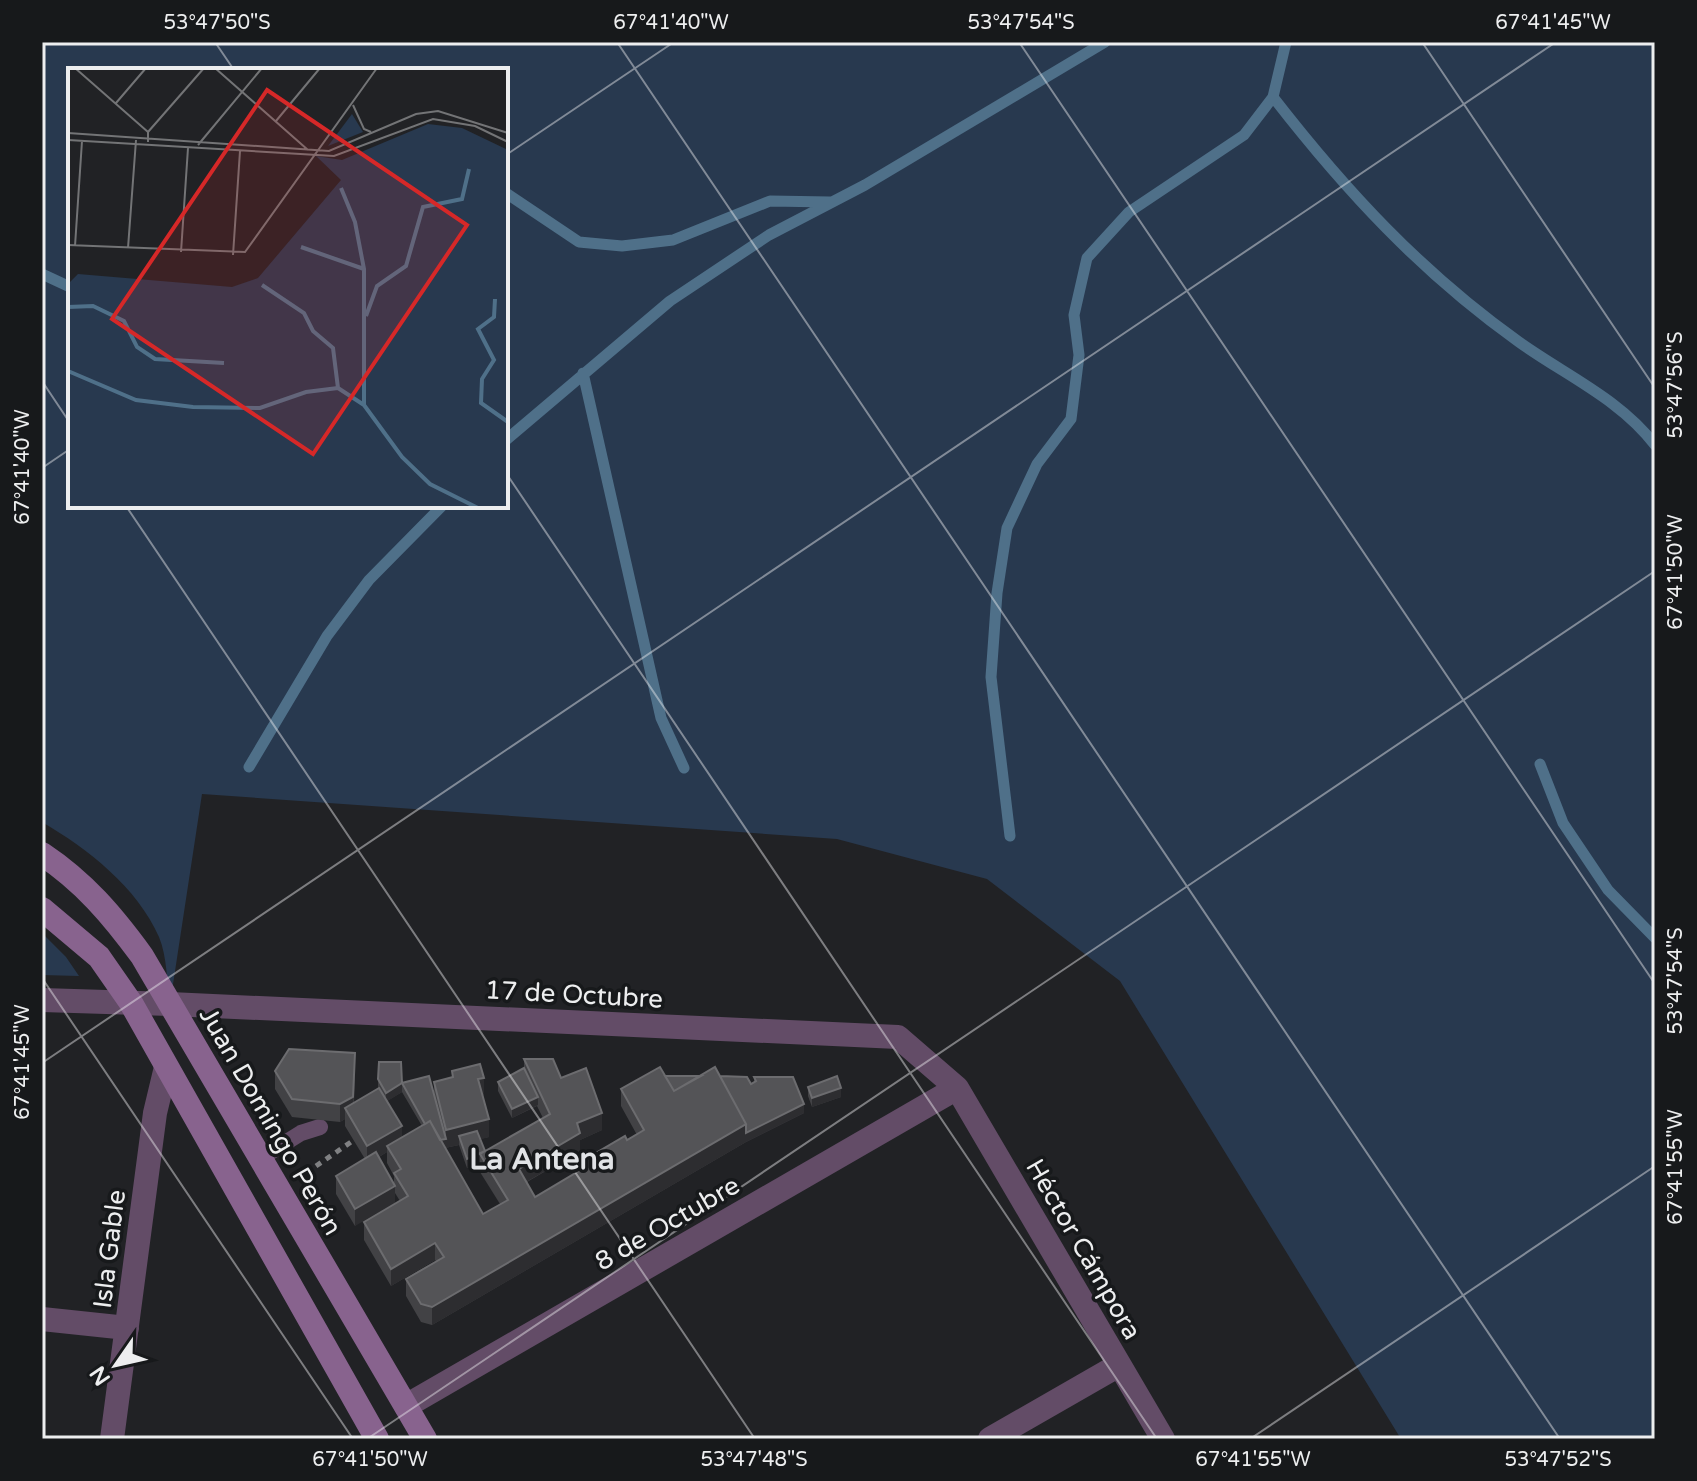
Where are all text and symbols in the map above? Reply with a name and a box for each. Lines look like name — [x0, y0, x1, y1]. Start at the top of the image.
text: 53°47'50"S — [163, 11, 271, 35]
text: 67°41'40"W — [613, 11, 729, 35]
text: 53°47'54"S — [967, 11, 1075, 35]
text: 67°41'45"W — [1495, 11, 1611, 35]
inset map — [68, 68, 508, 508]
text: 53°47'56"S — [1664, 331, 1688, 439]
text: 67°41'40"W — [11, 409, 35, 525]
text: 67°41'50"W — [1664, 514, 1688, 630]
text: 53°47'54"S — [1664, 927, 1688, 1035]
street label: 17 de Octubre — [484, 974, 664, 1015]
street label: Juan Domingo Perón — [193, 1002, 349, 1241]
text: 67°41'45"W — [11, 1004, 35, 1120]
text: 67°41'55"W — [1664, 1109, 1688, 1225]
district label: La Antena — [469, 1141, 615, 1178]
street label: Héctor Cámpora — [1019, 1153, 1148, 1345]
street label: 8 de Octubre — [589, 1170, 745, 1277]
street label: Isla Gable — [87, 1188, 132, 1310]
north arrow — [76, 1325, 156, 1405]
text: N — [85, 1361, 116, 1390]
text: 67°41'50"W — [312, 1448, 428, 1472]
text: 53°47'48"S — [700, 1448, 808, 1472]
text: 67°41'55"W — [1195, 1448, 1311, 1472]
text: 53°47'52"S — [1504, 1448, 1612, 1472]

